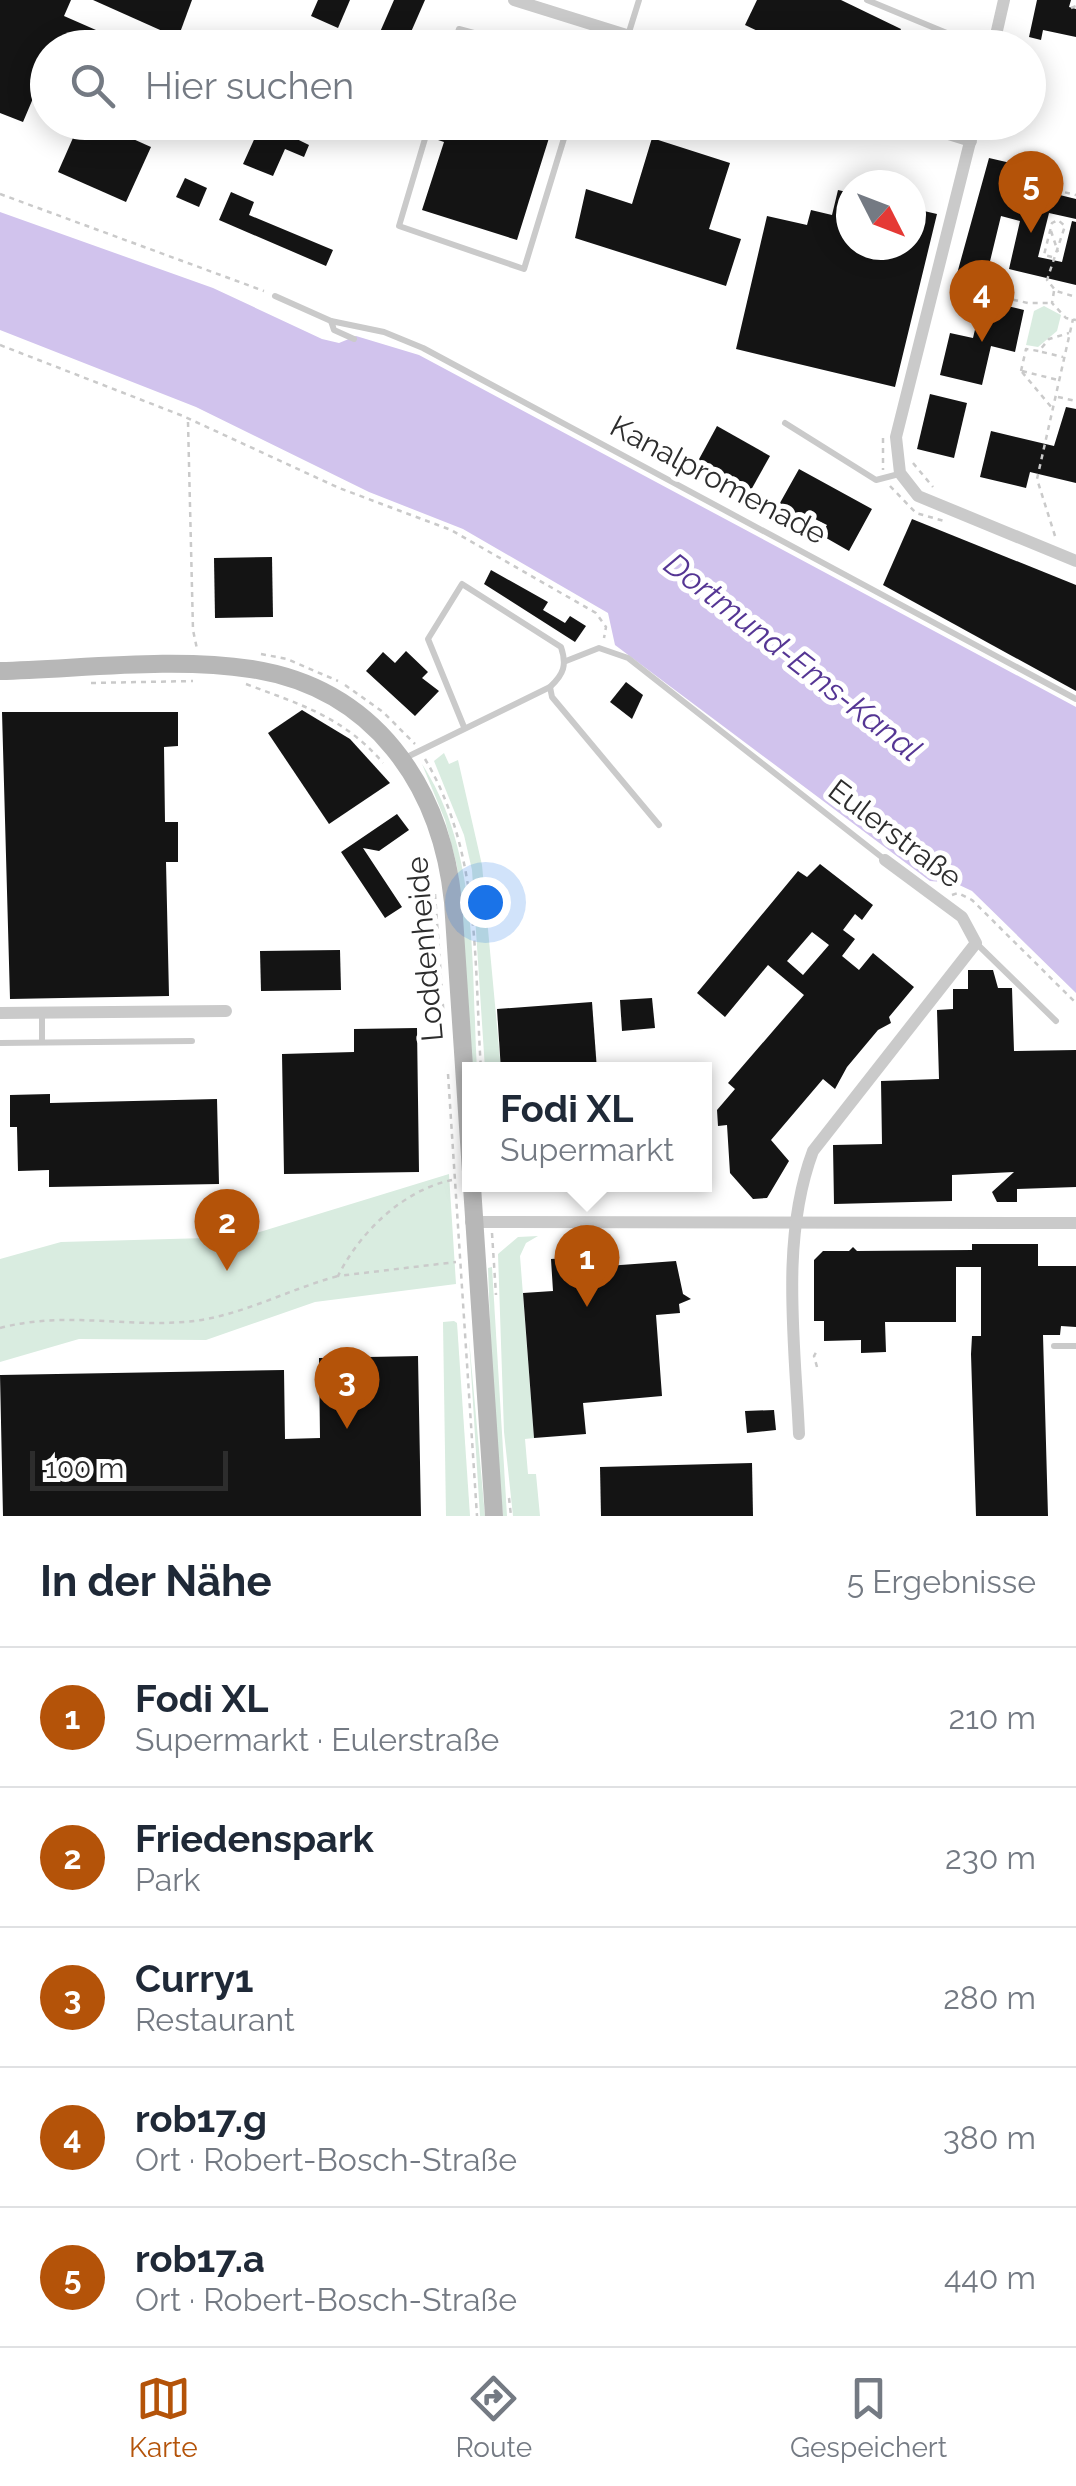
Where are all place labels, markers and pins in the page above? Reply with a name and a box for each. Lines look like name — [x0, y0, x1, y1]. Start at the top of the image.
pin: 5 — [998, 150, 1064, 233]
pin: 4 — [950, 260, 1014, 342]
pin: 2 — [194, 1188, 260, 1271]
pin: 1 — [554, 1224, 620, 1307]
pin: 3 — [314, 1346, 380, 1429]

